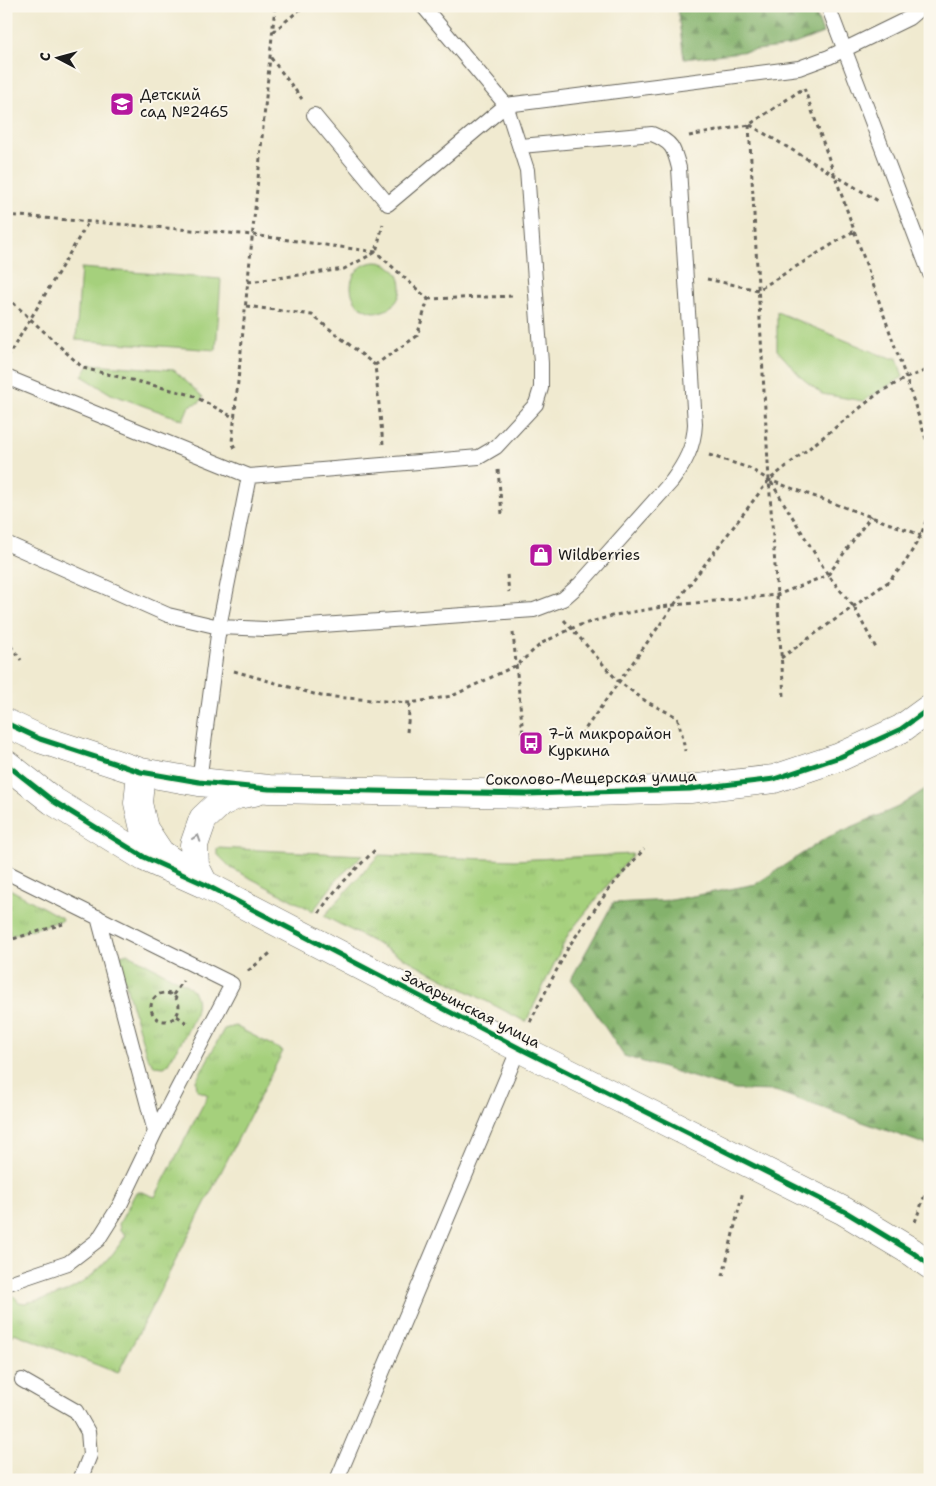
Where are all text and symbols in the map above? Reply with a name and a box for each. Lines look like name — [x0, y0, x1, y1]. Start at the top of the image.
north arrow — [32, 32, 82, 82]
text: С — [36, 51, 54, 62]
place label: Детский сад №2465 — [140, 85, 229, 122]
school or university icon: Детский сад №2465 — [109, 91, 135, 117]
shop icon: Wildberries — [528, 542, 554, 568]
place label: Wildberries — [558, 545, 640, 565]
place label: 7-й микрорайон Куркина — [548, 724, 671, 761]
bus stop icon: 7-й микрорайон Куркина — [518, 730, 544, 756]
street label: Соколово-Мещерская улица — [485, 766, 698, 790]
one-way arrow — [191, 834, 201, 843]
street label: Захарьинская улица — [398, 965, 544, 1053]

